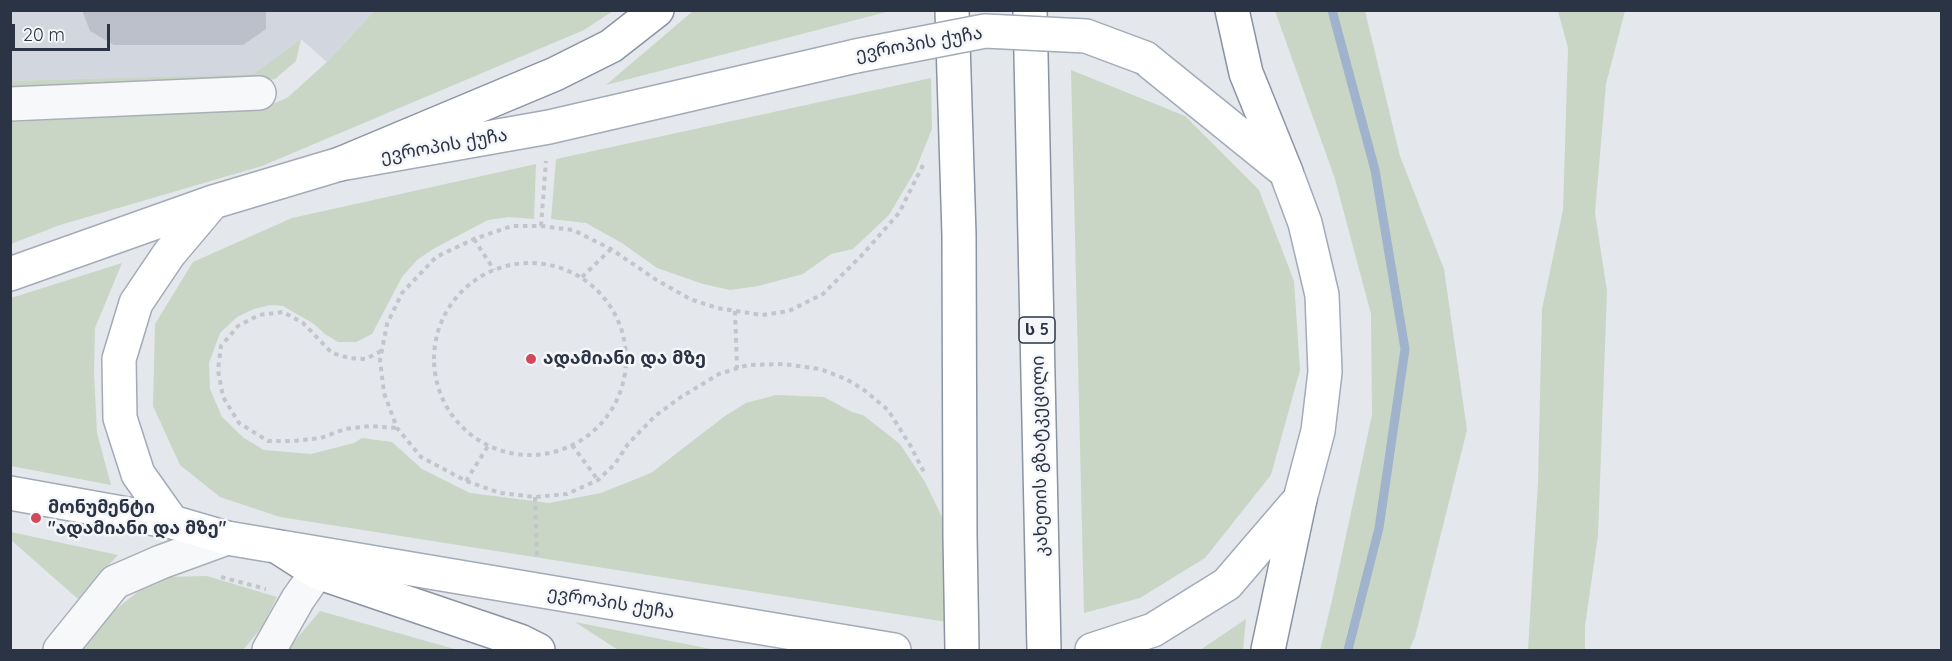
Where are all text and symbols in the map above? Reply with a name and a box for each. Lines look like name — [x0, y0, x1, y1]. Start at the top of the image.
scale bar — [15, 12, 112, 50]
street label: ევროპის ქუჩა — [854, 22, 984, 66]
text: 20 m — [23, 23, 65, 46]
street label: ევროპის ქუჩა — [379, 124, 509, 168]
road number: ს 5 — [1019, 317, 1055, 343]
place label: ადამიანი და მზე — [543, 348, 706, 370]
marker: ადამიანი და მზე — [524, 352, 538, 366]
street label: კახეთის გზატკეცილი — [1027, 355, 1053, 557]
place label: მონუმენტი "ადამიანი და მზე" — [48, 497, 226, 540]
marker: მონუმენტი "ადამიანი და მზე" — [29, 511, 43, 525]
street label: ევროპის ქუჩა — [546, 582, 676, 624]

